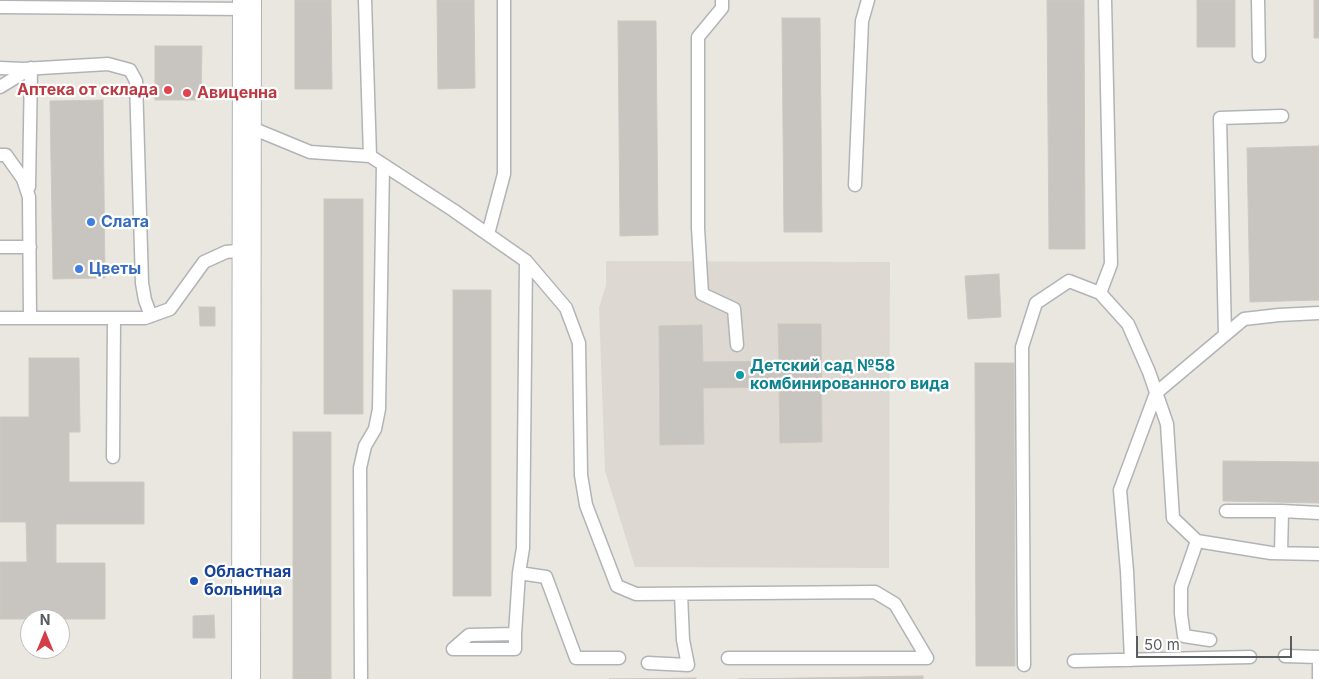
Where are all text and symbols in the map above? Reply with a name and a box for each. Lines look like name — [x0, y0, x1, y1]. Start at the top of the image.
place label: Аптека от склада — [17, 80, 158, 100]
place label: Авиценна — [197, 83, 277, 103]
marker: Аптека от склада — [162, 84, 174, 96]
marker: Авиценна — [181, 87, 193, 99]
place label: Слата — [101, 212, 149, 232]
marker: Слата — [85, 216, 97, 228]
place label: Цветы — [89, 259, 141, 279]
marker: Цветы — [73, 263, 85, 275]
place label: Детский сад №58 комбинированного вида — [750, 356, 949, 394]
marker: Детский сад №58 комбинированного вида — [734, 369, 746, 381]
place label: Областная больница — [204, 562, 291, 600]
marker: Областная больница — [188, 575, 200, 587]
north arrow — [20, 609, 70, 659]
text: N — [40, 611, 50, 628]
scale bar — [1139, 626, 1295, 658]
text: 50 m — [1144, 635, 1180, 654]

